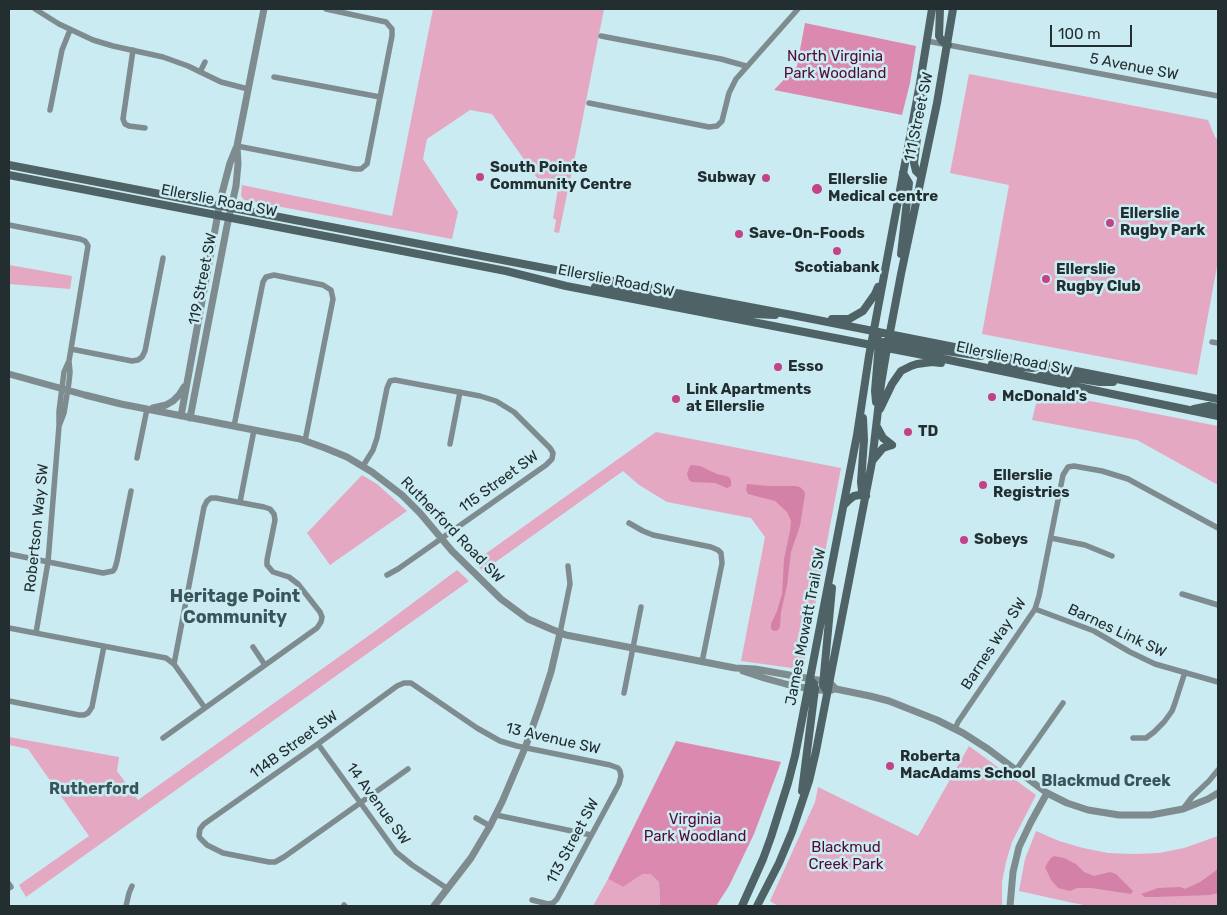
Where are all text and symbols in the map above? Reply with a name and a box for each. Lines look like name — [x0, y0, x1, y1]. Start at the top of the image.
scale bar — [1052, 15, 1134, 47]
text: 100 m — [1058, 25, 1100, 43]
park label: North Virginia Park Woodland — [784, 48, 886, 83]
street label: 5 Avenue SW — [1088, 50, 1180, 84]
street label: 111 Street SW — [901, 71, 937, 163]
place label: South Pointe Community Centre — [490, 159, 632, 194]
place label: Subway — [697, 169, 756, 187]
marker: South Pointe Community Centre — [474, 171, 486, 183]
place label: Ellerslie Medical centre — [828, 171, 938, 206]
marker: Subway — [760, 172, 772, 184]
street label: Ellerslie Road SW — [159, 181, 279, 221]
marker: Ellerslie Medical centre — [810, 182, 824, 196]
place label: Ellerslie Rugby Park — [1120, 205, 1205, 240]
marker: Ellerslie Rugby Park — [1104, 217, 1116, 229]
place label: Save-On-Foods — [749, 225, 865, 243]
marker: Save-On-Foods — [733, 228, 745, 240]
street label: 119 Street SW — [185, 231, 221, 327]
marker: Scotiabank — [831, 245, 843, 257]
place label: Scotiabank — [795, 259, 879, 277]
street label: Ellerslie Road SW — [556, 261, 676, 301]
place label: Ellerslie Rugby Club — [1056, 261, 1141, 296]
marker: Ellerslie Rugby Club — [1040, 273, 1052, 285]
street label: Ellerslie Road SW — [954, 338, 1074, 380]
place label: Esso — [788, 358, 823, 376]
marker: Esso — [772, 361, 784, 373]
place label: Link Apartments at Ellerslie — [686, 381, 811, 416]
place label: McDonald's — [1002, 388, 1087, 406]
marker: McDonald's — [986, 391, 998, 403]
marker: Link Apartments at Ellerslie — [670, 393, 682, 405]
place label: TD — [918, 423, 938, 441]
marker: TD — [902, 426, 914, 438]
street label: 115 Street SW — [456, 447, 542, 517]
street label: Robertson Way SW — [21, 463, 53, 593]
place label: Ellerslie Registries — [993, 467, 1070, 502]
street label: Rutherford Road SW — [397, 473, 507, 587]
marker: Ellerslie Registries — [977, 479, 989, 491]
place label: Sobeys — [974, 531, 1028, 549]
marker: Sobeys — [958, 534, 970, 546]
street label: James Mowatt Trail SW — [782, 547, 830, 707]
district label: Heritage Point Community — [170, 586, 300, 628]
street label: Barnes Way SW — [958, 595, 1030, 693]
street label: Barnes Link SW — [1065, 600, 1169, 662]
street label: 114B Street SW — [247, 707, 341, 783]
street label: 13 Avenue SW — [504, 719, 602, 759]
place label: Roberta MacAdams School — [900, 748, 1035, 783]
street label: 14 Avenue SW — [342, 760, 414, 848]
marker: Roberta MacAdams School — [884, 760, 896, 772]
district label: Blackmud Creek — [1041, 771, 1171, 791]
district label: Rutherford — [49, 779, 139, 799]
street label: 113 Street SW — [543, 795, 603, 887]
park label: Virginia Park Woodland — [644, 811, 746, 846]
park label: Blackmud Creek Park — [809, 839, 883, 874]

